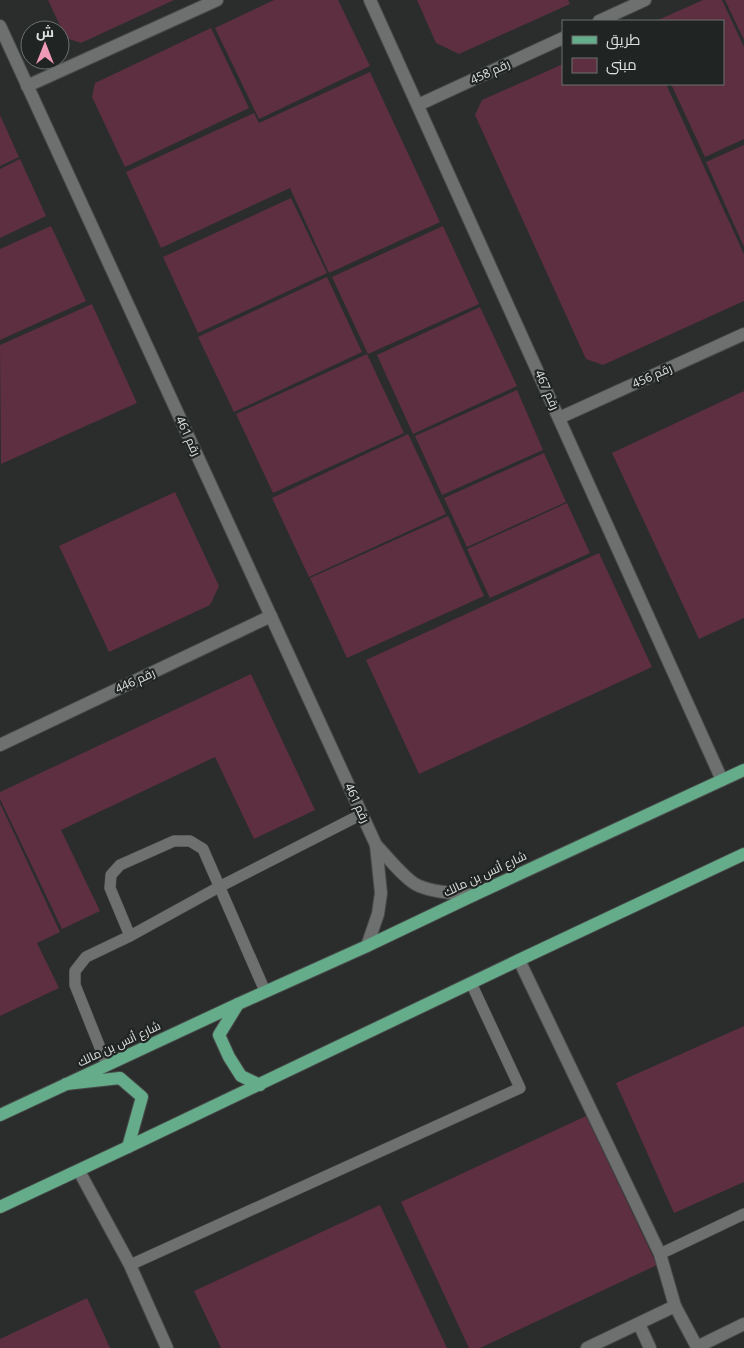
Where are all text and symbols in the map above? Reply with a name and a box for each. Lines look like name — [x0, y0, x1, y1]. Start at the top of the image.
north arrow — [20, 20, 70, 70]
legend — [562, 20, 724, 85]
text: ش — [36, 22, 54, 41]
text: طريق — [606, 29, 640, 50]
text: مبنى — [606, 54, 637, 75]
street label: رقم 458 — [467, 55, 512, 88]
street label: رقم 456 — [629, 359, 674, 392]
street label: رقم 467 — [531, 367, 564, 412]
street label: رقم 461 — [172, 413, 205, 458]
street label: رقم 446 — [112, 664, 157, 697]
street label: رقم 461 — [341, 780, 374, 825]
street label: شارع أنس بن مالك — [440, 847, 529, 900]
street label: شارع أنس بن مالك — [74, 1017, 163, 1070]

